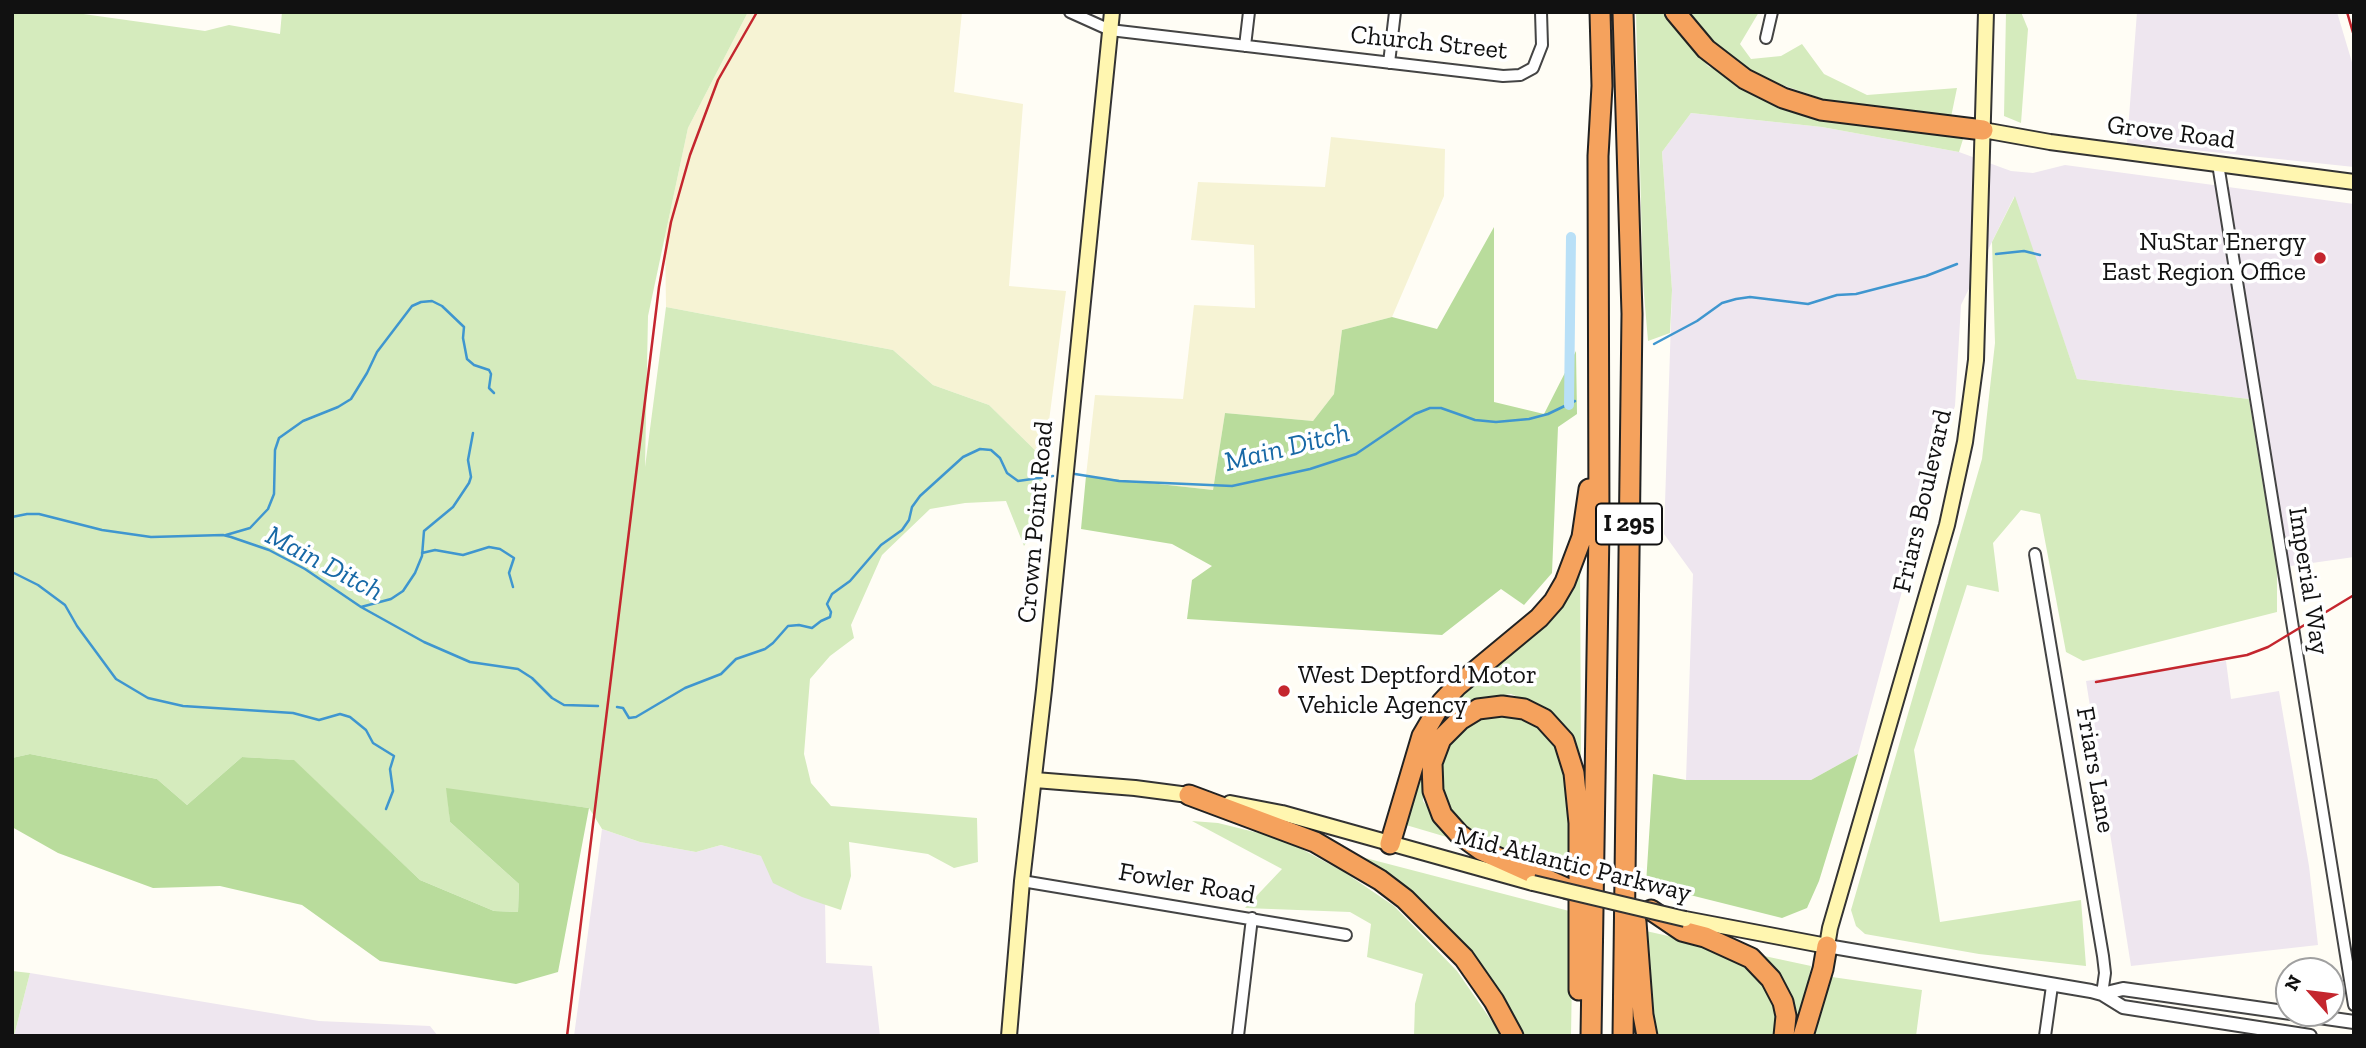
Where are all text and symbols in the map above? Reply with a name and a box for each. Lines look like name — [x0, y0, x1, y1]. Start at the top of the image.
street label: Church Street — [1349, 19, 1509, 67]
street label: Grove Road — [2105, 110, 2237, 156]
place label: NuStar Energy East Region Office — [2102, 227, 2306, 288]
marker: NuStar Energy East Region Office — [2312, 250, 2328, 266]
street label: Friars Boulevard — [1887, 407, 1959, 595]
water label: Main Ditch — [1221, 416, 1353, 480]
street label: Crown Point Road — [1012, 420, 1060, 624]
road number: I 295 — [1596, 504, 1662, 544]
street label: Imperial Way — [2281, 505, 2335, 657]
water label: Main Ditch — [260, 519, 388, 609]
place label: West Deptford Motor Vehicle Agency — [1298, 660, 1537, 722]
marker: West Deptford Motor Vehicle Agency — [1276, 683, 1292, 699]
street label: Friars Lane — [2069, 705, 2121, 835]
street label: Mid Atlantic Parkway — [1452, 821, 1694, 909]
street label: Fowler Road — [1116, 857, 1258, 911]
north arrow — [2275, 957, 2345, 1027]
text: N — [2279, 971, 2306, 995]

